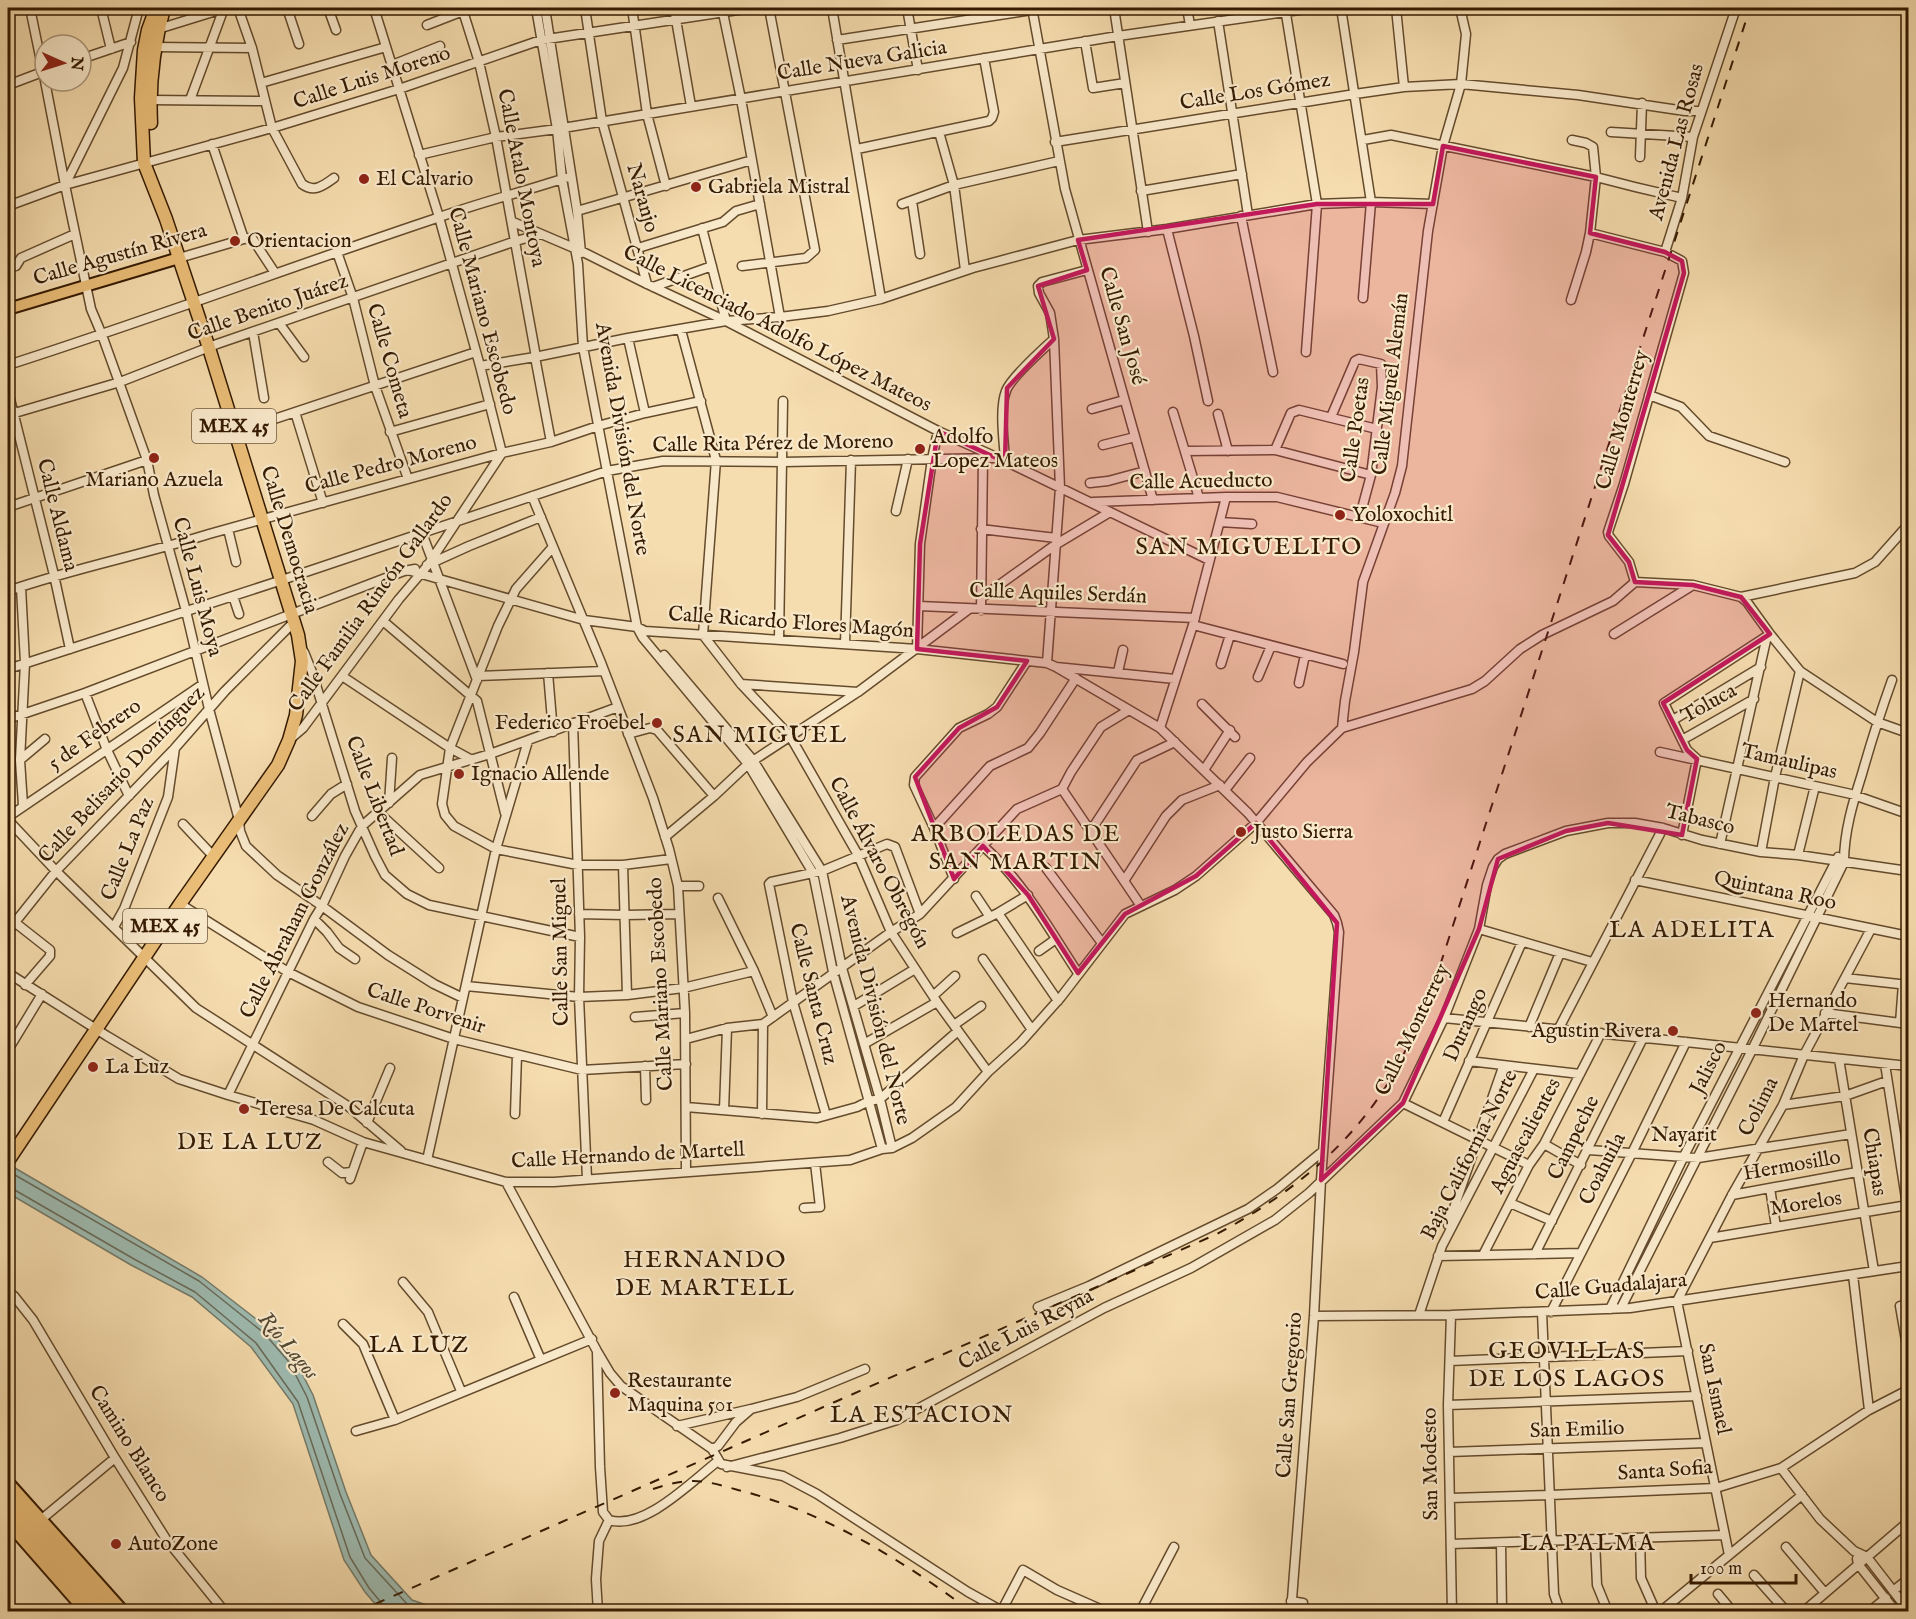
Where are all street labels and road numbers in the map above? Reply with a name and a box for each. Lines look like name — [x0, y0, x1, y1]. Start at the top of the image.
street label: Calle Nueva Galicia — [775, 34, 950, 88]
street label: Calle Luis Moreno — [290, 40, 454, 116]
street label: Avenida Las Rosas — [1643, 61, 1711, 224]
street label: Calle Los Gómez — [1178, 67, 1332, 117]
street label: Calle Atalo Montoya — [490, 87, 552, 270]
street label: Naranjo — [619, 160, 665, 236]
street label: Calle Mariano Escobedo — [441, 204, 523, 418]
street label: Calle Agustín Rivera — [30, 217, 211, 293]
street label: Calle Licenciado Adolfo López Mateos — [618, 239, 936, 419]
street label: Calle San José — [1092, 264, 1152, 389]
street label: Calle Benito Juárez — [184, 268, 352, 348]
street label: Calle Miguel Alemán — [1366, 291, 1416, 477]
street label: Calle Cometa — [360, 301, 419, 422]
street label: Avenida División del Norte — [588, 319, 656, 558]
street label: Calle Monterrey — [1590, 347, 1656, 493]
street label: Calle Poetas — [1335, 376, 1377, 484]
road number: MEX 45 — [192, 409, 276, 443]
street label: Calle Rita Pérez de Moreno — [652, 428, 894, 460]
street label: Calle Pedro Moreno — [302, 429, 480, 501]
street label: Calle Aldama — [30, 456, 84, 575]
street label: Calle Democracia — [254, 463, 325, 618]
street label: Calle Acueducto — [1129, 467, 1273, 497]
street label: Calle Familia Rincón Gallardo — [282, 488, 460, 718]
street label: Calle Luis Moya — [165, 514, 229, 660]
street label: Calle Aquiles Serdán — [969, 577, 1147, 611]
street label: Calle Ricardo Flores Magón — [667, 601, 915, 645]
street label: Toluca — [1677, 677, 1742, 730]
street label: Calle Belisario Domínguez — [33, 680, 212, 869]
street label: 5 de Febrero — [43, 693, 147, 777]
street label: Calle Libertad — [339, 732, 410, 861]
street label: Tamaulipas — [1738, 738, 1840, 786]
street label: Calle Álvaro Obregón — [822, 772, 937, 954]
street label: Calle La Paz — [95, 793, 161, 905]
street label: Tabasco — [1662, 798, 1738, 842]
street label: Calle Abraham González — [234, 818, 356, 1023]
street label: Quintana Roo — [1711, 865, 1839, 917]
street label: Calle San Miguel — [546, 877, 576, 1026]
street label: Calle Mariano Escobedo — [642, 877, 680, 1091]
street label: Avenida División del Norte — [833, 891, 917, 1128]
road number: MEX 45 — [123, 909, 207, 943]
street label: Calle Santa Cruz — [782, 920, 844, 1068]
street label: Calle Monterrey — [1369, 959, 1457, 1101]
street label: Calle Porvenir — [363, 977, 489, 1041]
street label: Durango — [1438, 984, 1494, 1066]
street label: Jalisco — [1683, 1037, 1734, 1101]
street label: Baja California Norte — [1415, 1065, 1525, 1245]
street label: Colima — [1733, 1072, 1786, 1141]
street label: Aguascalientes — [1484, 1073, 1568, 1199]
street label: Campeche — [1542, 1091, 1606, 1185]
street label: Nayarit — [1651, 1122, 1717, 1149]
street label: Chiapas — [1855, 1126, 1893, 1198]
street label: Coahuila — [1573, 1127, 1633, 1210]
street label: Calle Hernando de Martell — [511, 1136, 746, 1176]
street label: Hermosillo — [1741, 1144, 1843, 1188]
street label: Morelos — [1768, 1185, 1844, 1223]
street label: Calle Guadalajara — [1534, 1267, 1689, 1307]
street label: Calle Luis Reyna — [954, 1283, 1099, 1377]
street label: Calle San Gregorio — [1271, 1311, 1309, 1479]
street label: San Ismael — [1691, 1341, 1737, 1437]
street label: Camino Blanco — [82, 1380, 176, 1508]
street label: San Modesto — [1417, 1407, 1445, 1521]
street label: San Emilio — [1529, 1415, 1625, 1445]
street label: Santa Sofia — [1617, 1454, 1714, 1488]

